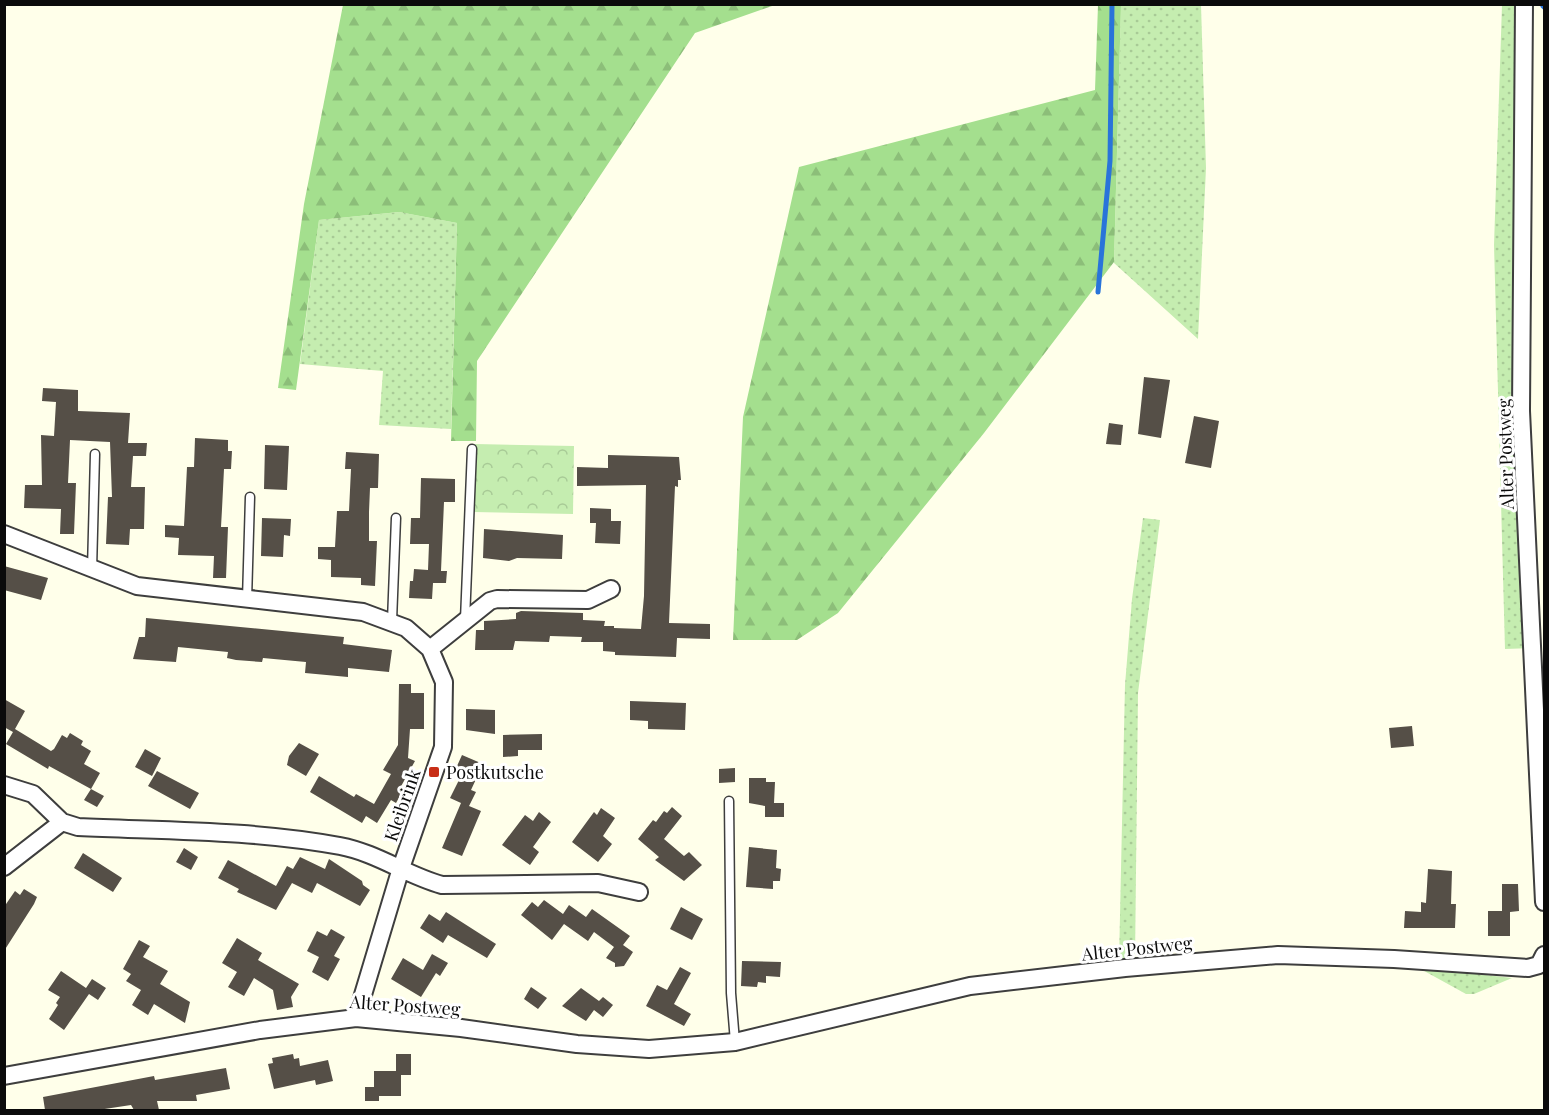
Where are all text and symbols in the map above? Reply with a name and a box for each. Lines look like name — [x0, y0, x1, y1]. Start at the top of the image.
street label: Alter Postweg — [1491, 398, 1519, 511]
place label: Postkutsche — [446, 760, 544, 784]
street label: Kleibrink — [378, 765, 426, 844]
marker: Postkutsche — [427, 765, 441, 779]
street label: Alter Postweg — [1080, 930, 1194, 966]
street label: Alter Postweg — [348, 989, 462, 1021]

